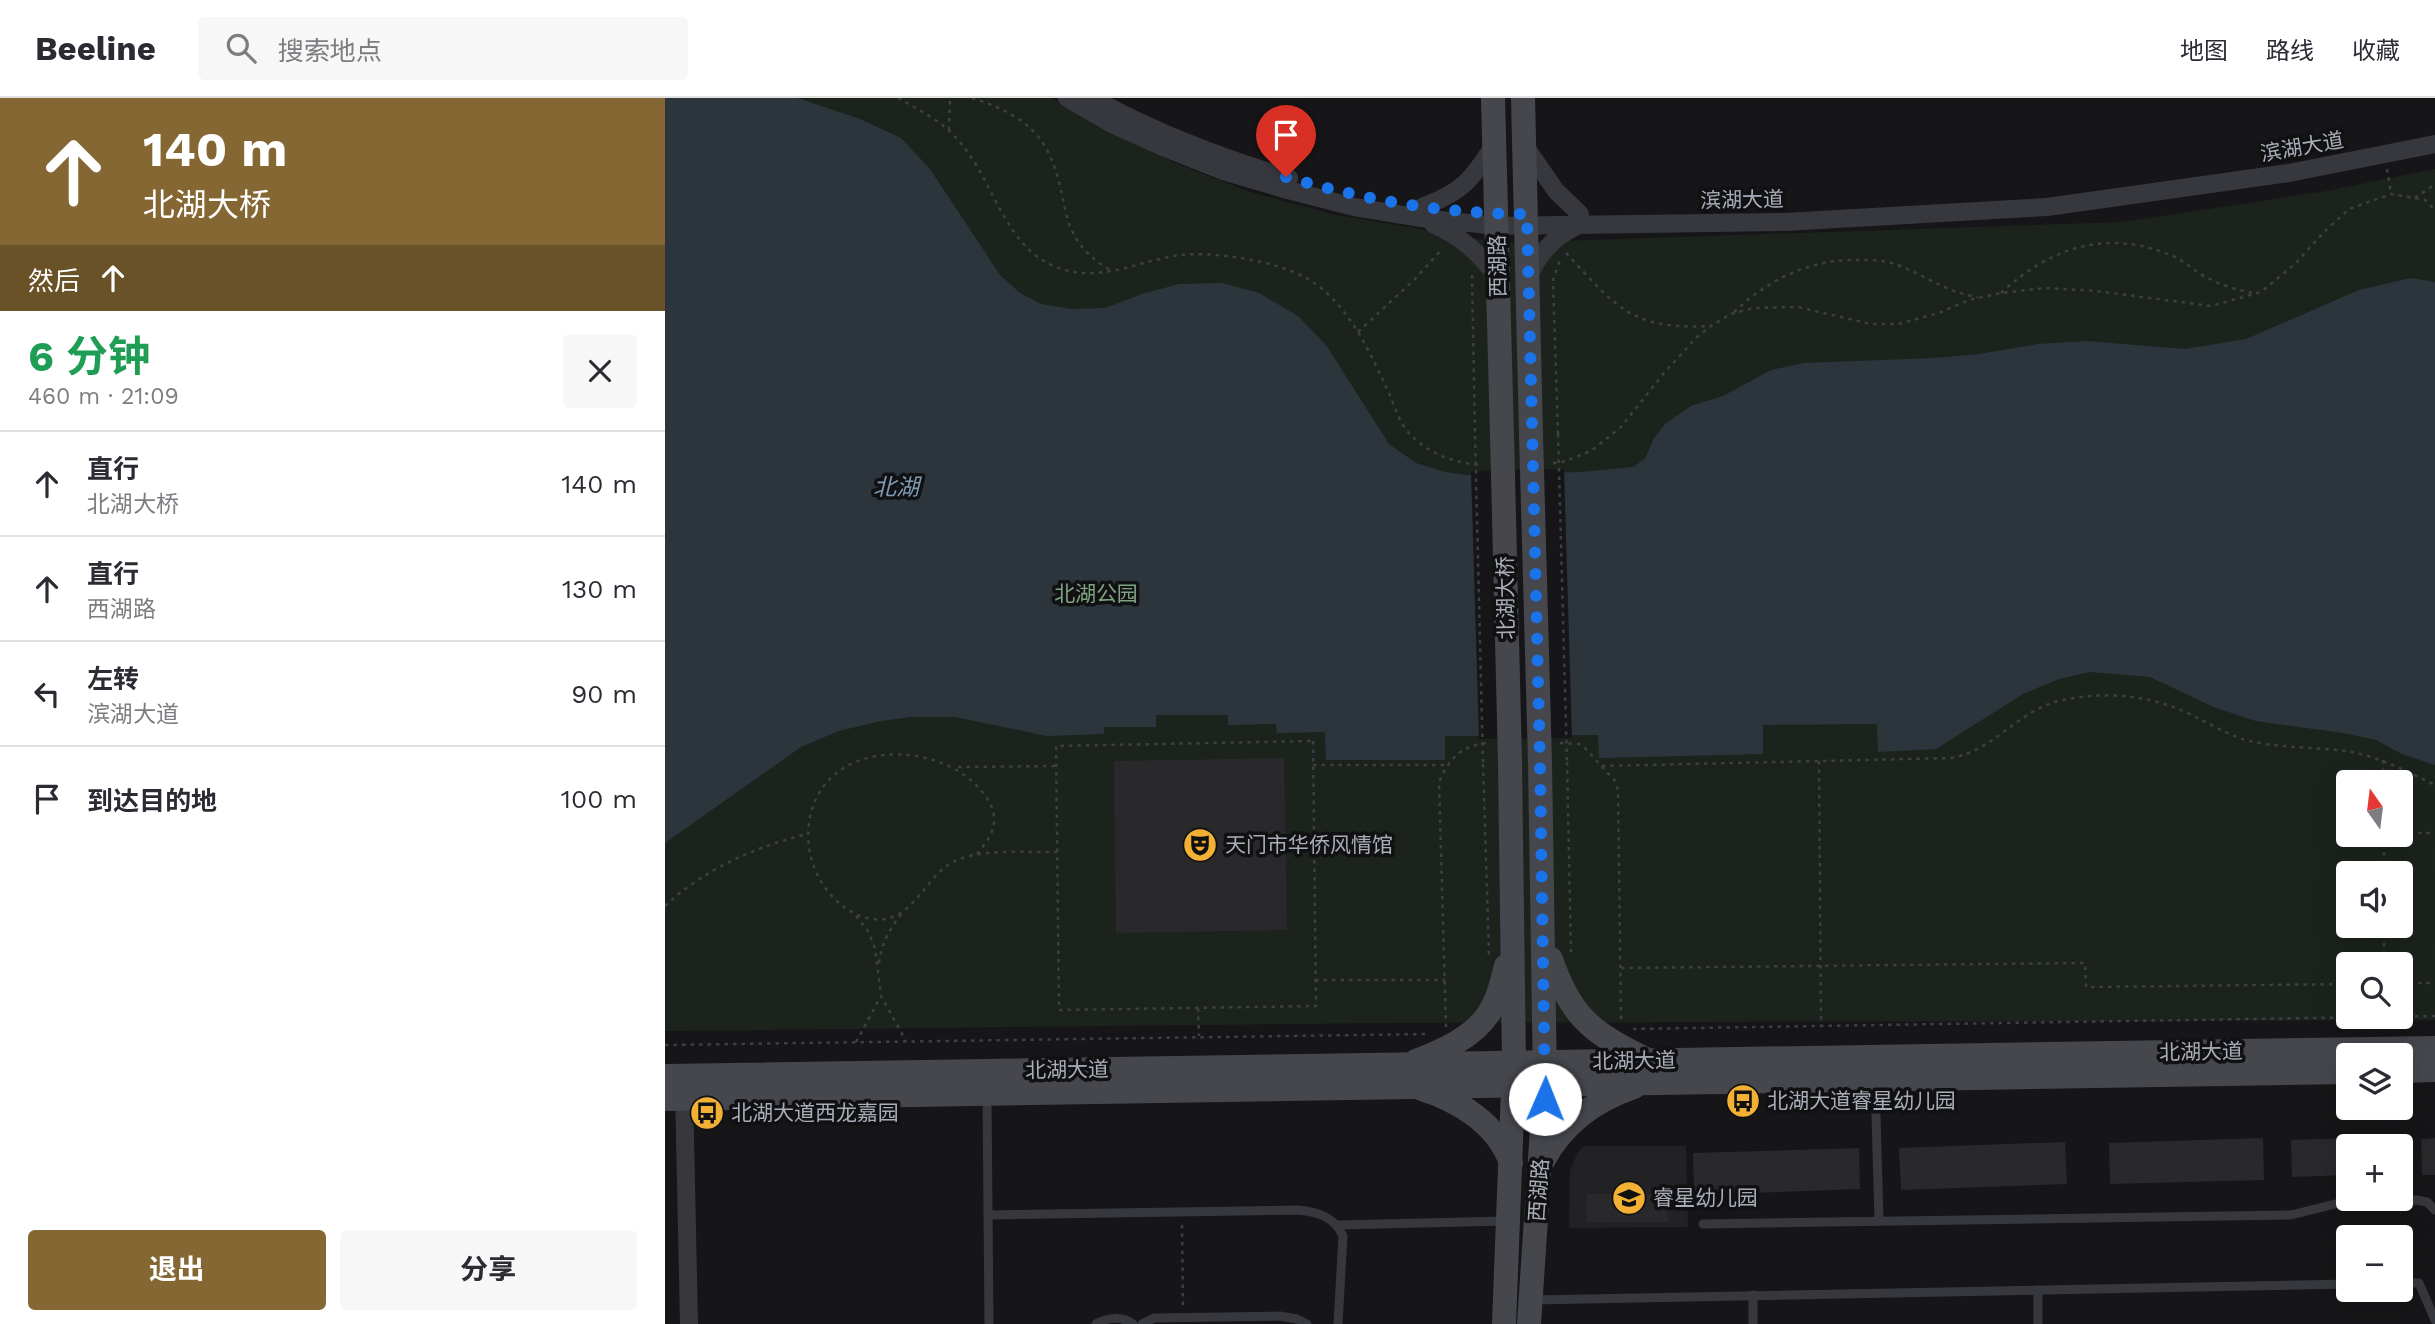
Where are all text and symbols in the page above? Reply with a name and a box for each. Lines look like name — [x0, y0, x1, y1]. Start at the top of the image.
search box — [198, 17, 688, 80]
text: Beeline — [35, 29, 156, 68]
icon: search — [222, 29, 260, 67]
text: 搜索地点 — [278, 36, 382, 66]
text: 地图 — [2180, 37, 2228, 65]
text: 路线 — [2266, 37, 2314, 65]
text: 收藏 — [2352, 37, 2400, 65]
pin — [1256, 105, 1316, 177]
icon: arrive — [1267, 116, 1305, 154]
text: 140 m — [143, 120, 287, 178]
icon: ahead — [28, 126, 119, 217]
street label: 滨湖大道 — [2258, 127, 2345, 166]
text: 北湖大桥 — [143, 186, 271, 224]
street label: 滨湖大道 — [1700, 186, 1784, 213]
street label: 西湖路 — [1484, 234, 1511, 298]
icon: ahead — [94, 259, 132, 297]
text: 然后 — [28, 266, 80, 296]
text: 6 分钟 — [28, 332, 150, 381]
button: close — [563, 334, 637, 408]
text: 460 m · 21:09 — [28, 383, 179, 410]
text: 直行 — [87, 454, 139, 484]
icon: ahead — [28, 465, 66, 503]
text: 140 m — [561, 469, 637, 499]
water label: 北湖 — [873, 474, 922, 501]
text: 北湖大桥 — [87, 491, 179, 518]
street label: 北湖大桥 — [1492, 556, 1519, 640]
text: 直行 — [87, 559, 139, 589]
icon: ahead — [28, 570, 66, 608]
text: 130 m — [562, 574, 637, 604]
park label: 北湖公园 — [1054, 581, 1138, 606]
text: 西湖路 — [87, 596, 156, 623]
text: 左转 — [87, 664, 139, 694]
icon: left — [28, 675, 66, 713]
text: 90 m — [571, 679, 637, 709]
text: 滨湖大道 — [87, 701, 179, 728]
north arrow — [2336, 770, 2413, 847]
map controls — [2336, 770, 2413, 1302]
icon: arrive — [28, 780, 66, 818]
text: 100 m — [561, 784, 637, 814]
text: 到达目的地 — [87, 786, 217, 816]
theatre icon: 天门市华侨风情馆 — [1181, 826, 1219, 864]
place label: 天门市华侨风情馆 — [1225, 832, 1393, 857]
button: sound — [2336, 861, 2413, 938]
button: search — [2336, 952, 2413, 1029]
street label: 北湖大道 — [2159, 1038, 2243, 1065]
button: layers — [2336, 1043, 2413, 1120]
street label: 北湖大道 — [1592, 1047, 1676, 1074]
street label: 北湖大道 — [1025, 1056, 1109, 1083]
position arrow — [1508, 1062, 1582, 1136]
bus stop icon: 北湖大道睿星幼儿园 — [1724, 1082, 1762, 1120]
place label: 北湖大道睿星幼儿园 — [1767, 1088, 1956, 1113]
bus stop icon: 北湖大道西龙嘉园 — [688, 1094, 726, 1132]
place label: 北湖大道西龙嘉园 — [731, 1100, 899, 1125]
button: + — [2336, 1134, 2413, 1211]
street label: 西湖路 — [1524, 1158, 1553, 1222]
school or university icon: 睿星幼儿园 — [1610, 1179, 1648, 1217]
place label: 睿星幼儿园 — [1653, 1185, 1758, 1210]
button: − — [2336, 1225, 2413, 1302]
button: 退出 — [28, 1230, 326, 1310]
button: 分享 — [340, 1230, 637, 1310]

